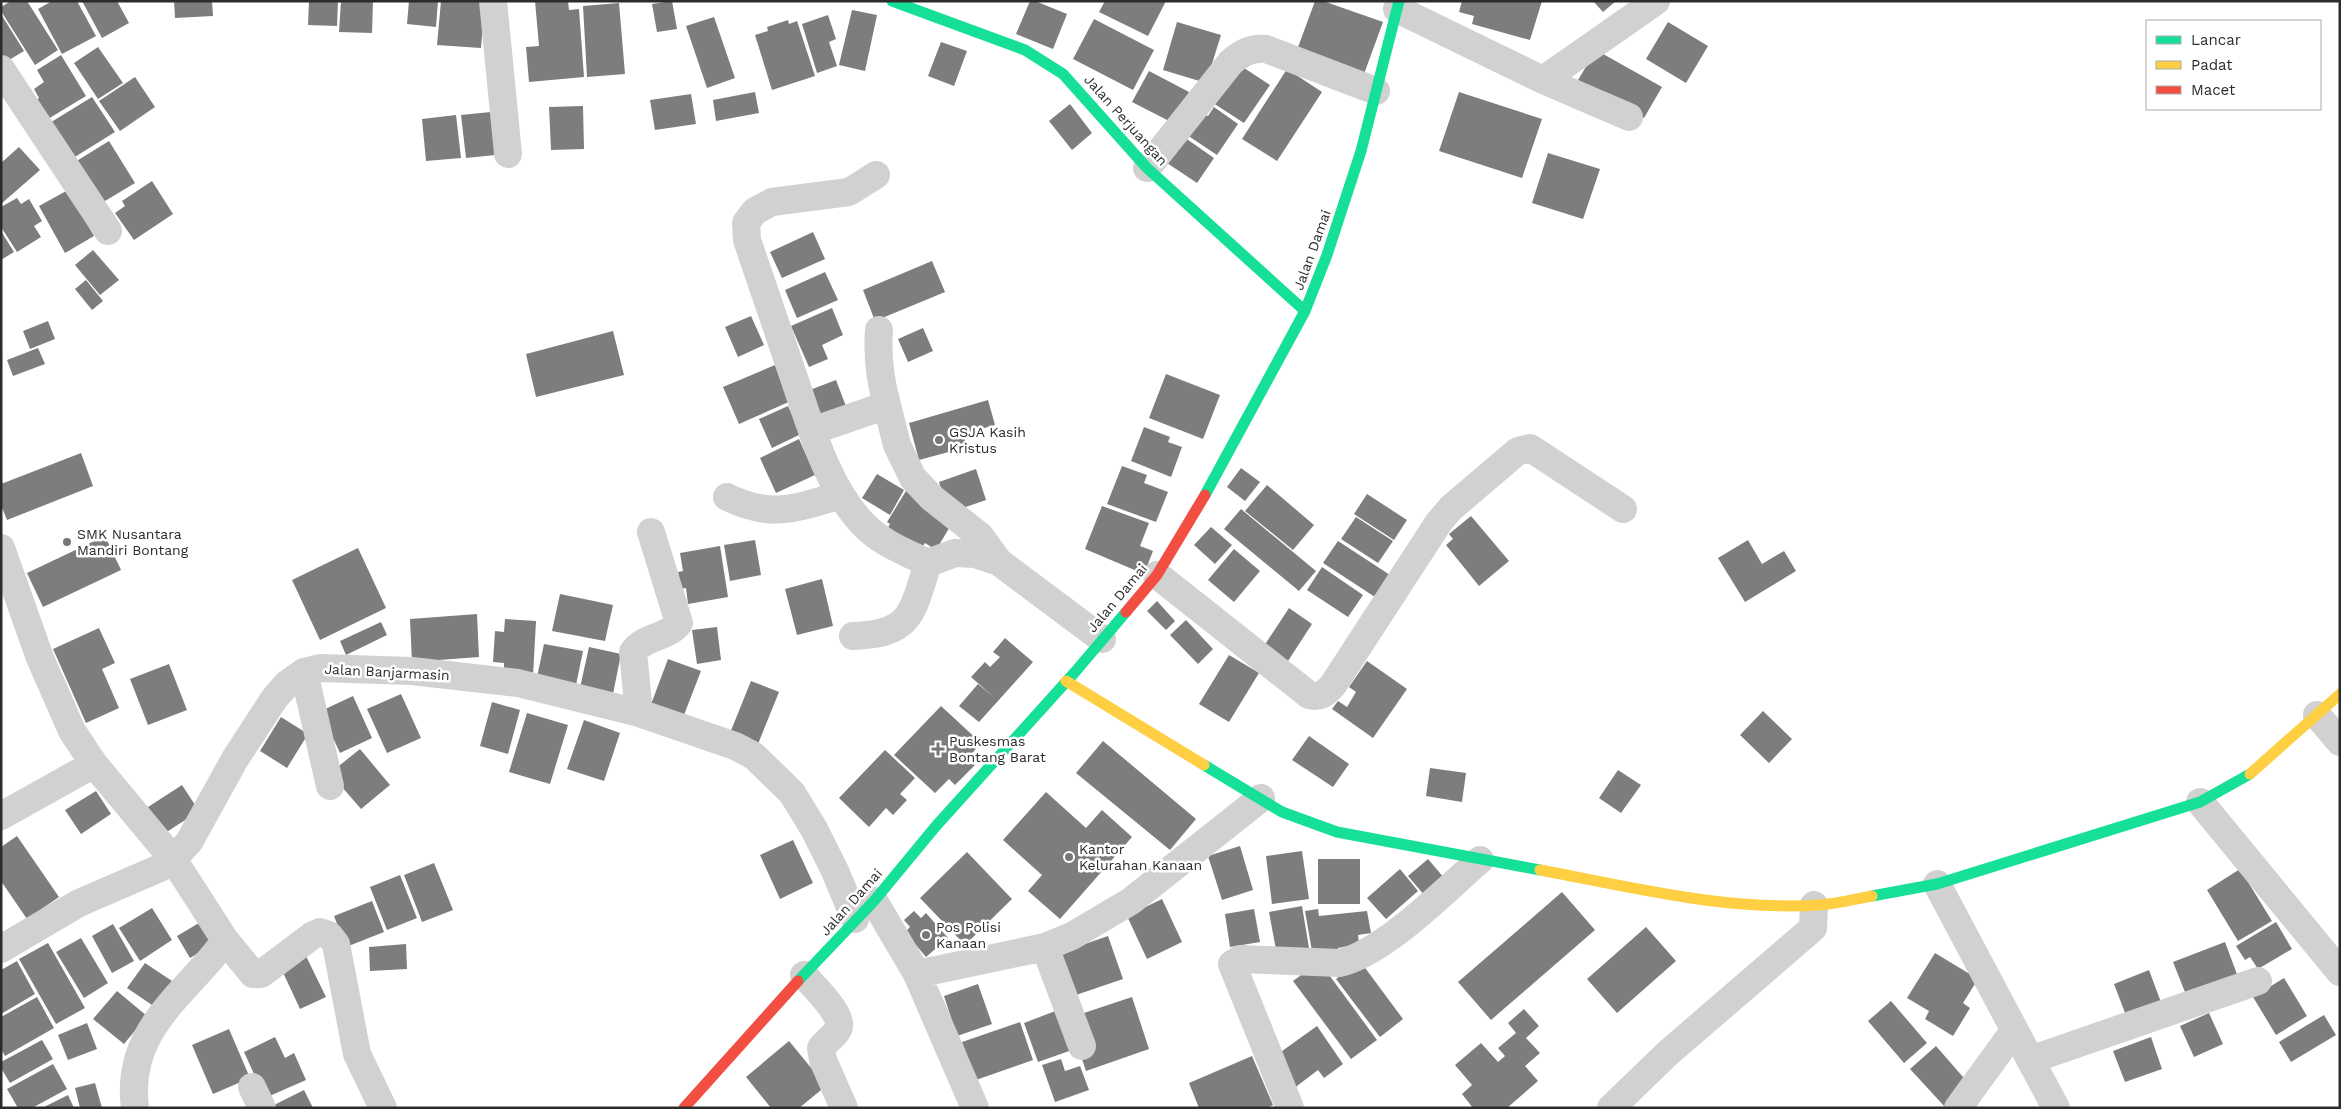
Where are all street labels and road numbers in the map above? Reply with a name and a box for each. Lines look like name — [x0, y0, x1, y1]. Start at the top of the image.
street label: Jalan Perjuangan — [1081, 71, 1171, 169]
street label: Jalan Damai — [1290, 208, 1334, 292]
street label: Jalan Damai — [1084, 561, 1150, 635]
street label: Jalan Banjarmasin — [324, 661, 450, 683]
street label: Jalan Damai — [817, 865, 885, 939]

